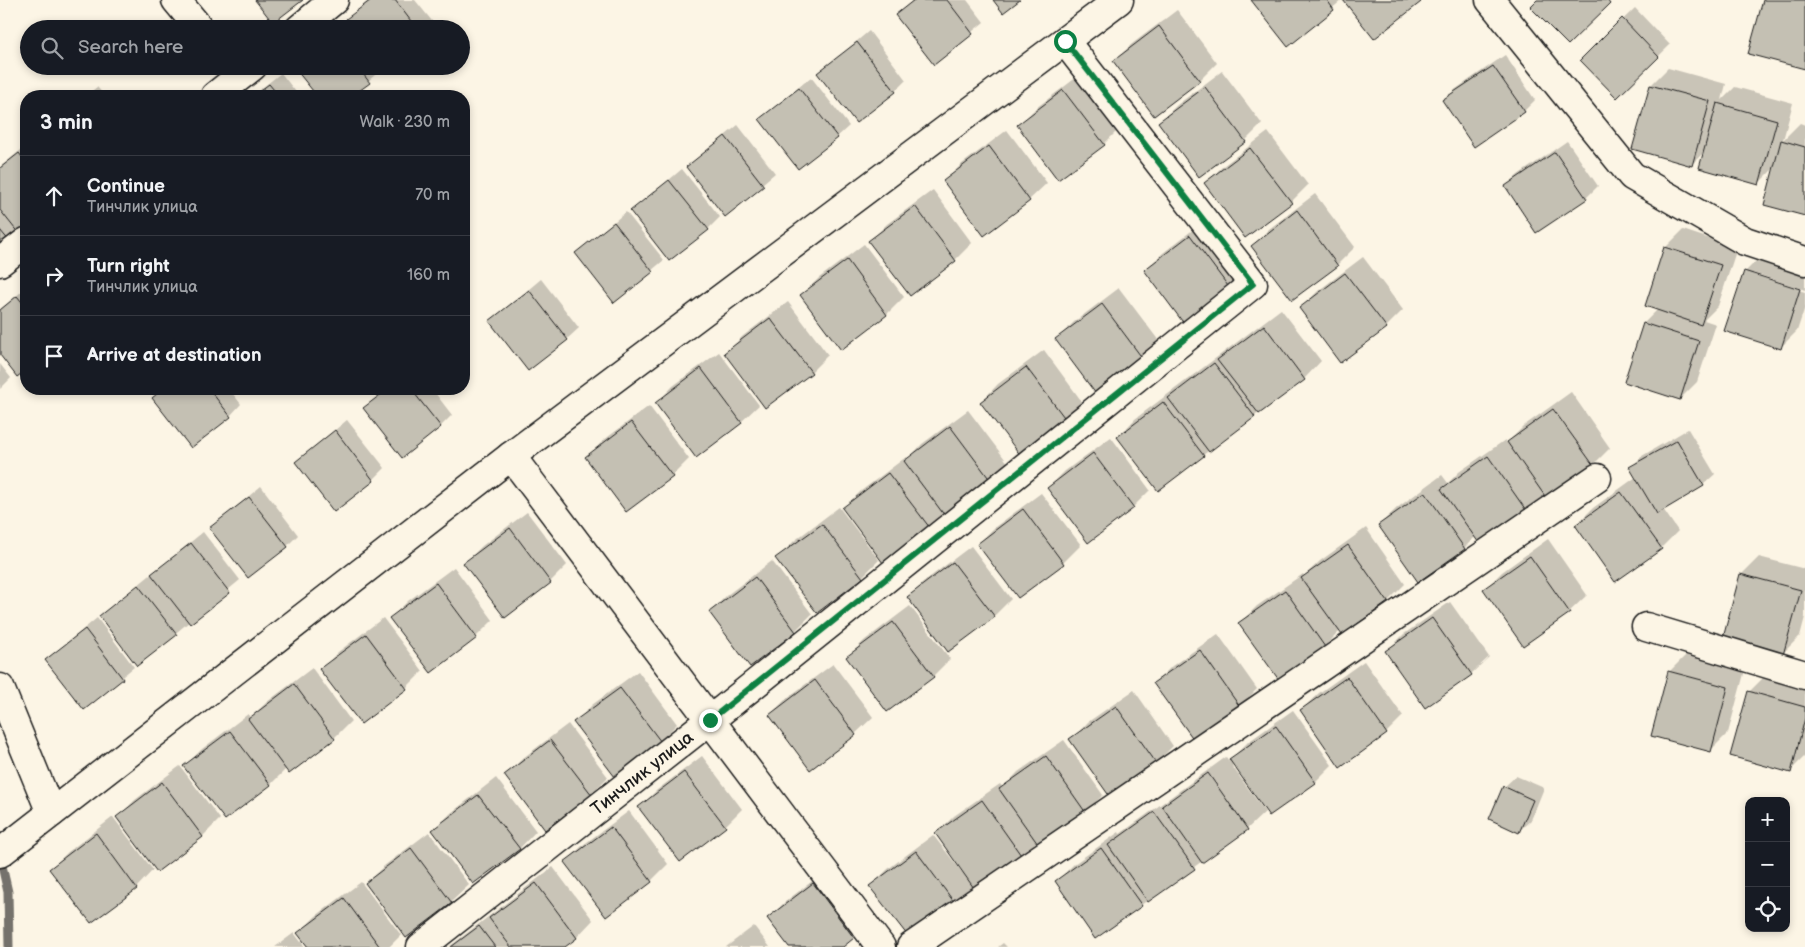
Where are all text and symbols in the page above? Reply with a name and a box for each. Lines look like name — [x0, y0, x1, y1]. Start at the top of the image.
search box — [20, 20, 470, 75]
route start — [1054, 30, 1077, 53]
icon: search — [38, 34, 66, 62]
text: Search here — [78, 36, 183, 59]
text: 3 min — [40, 110, 93, 135]
text: Walk · 230 m — [360, 113, 450, 132]
text: Continue — [87, 175, 165, 198]
icon: ahead — [40, 182, 68, 210]
text: 70 m — [415, 186, 450, 205]
text: Тинчлик улица — [87, 198, 198, 217]
text: Turn right — [87, 255, 170, 278]
icon: right — [40, 262, 68, 290]
text: 160 m — [407, 266, 450, 285]
text: Тинчлик улица — [87, 278, 198, 297]
icon: arrive — [40, 342, 68, 370]
text: Arrive at destination — [87, 344, 262, 367]
route end — [699, 709, 722, 732]
street label: Тинчлик улица — [587, 727, 698, 820]
map controls — [1745, 797, 1790, 932]
button: + — [1745, 797, 1790, 842]
button: − — [1745, 842, 1790, 887]
button: locate — [1745, 887, 1790, 932]

